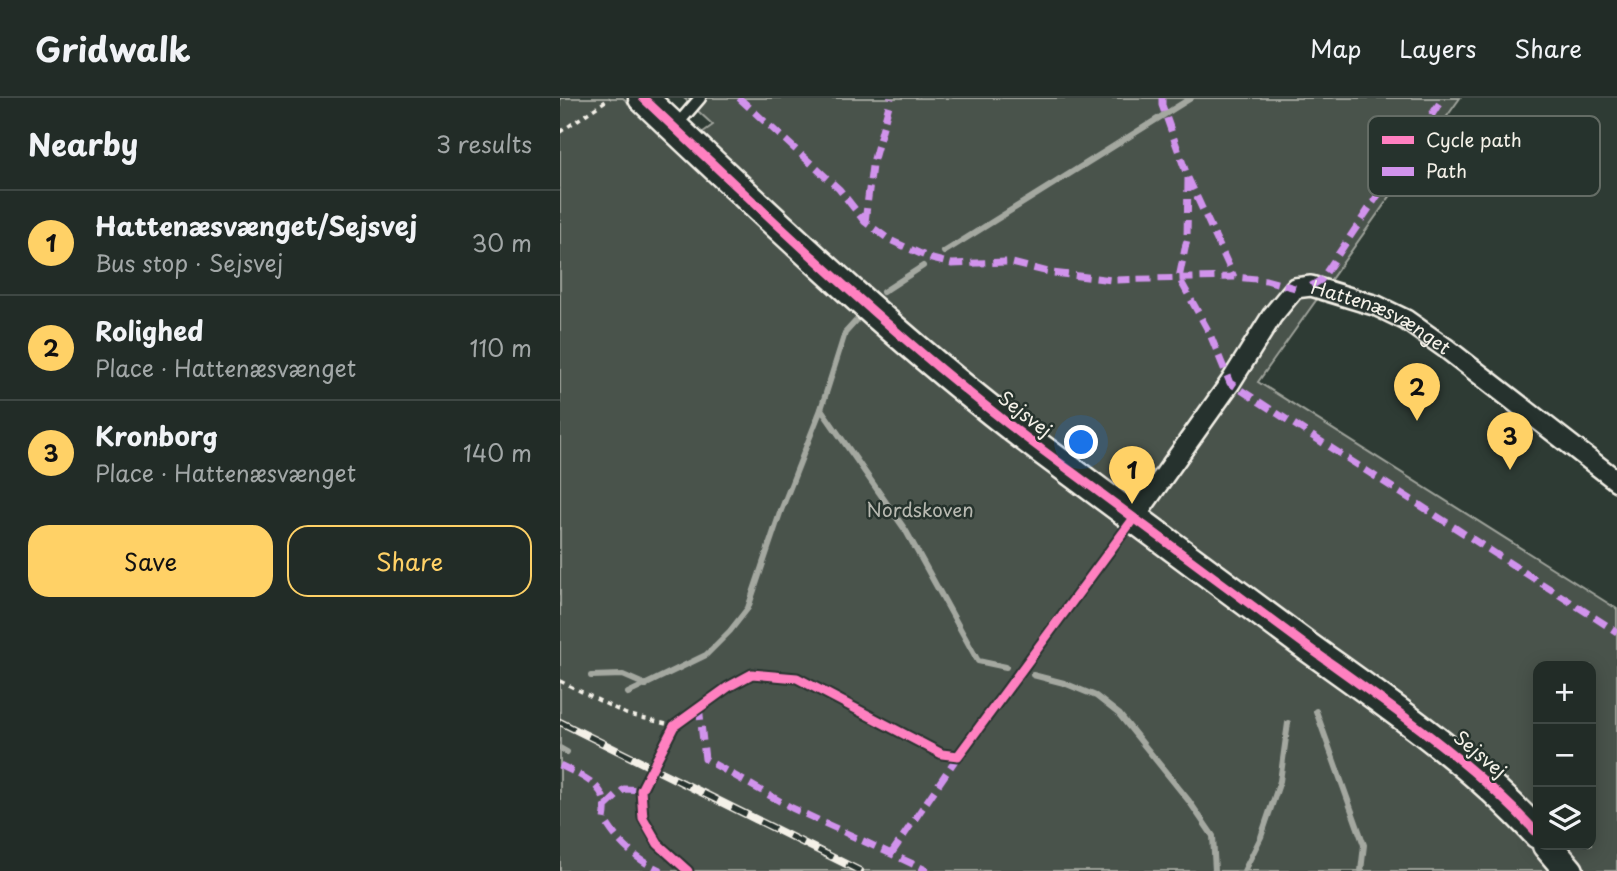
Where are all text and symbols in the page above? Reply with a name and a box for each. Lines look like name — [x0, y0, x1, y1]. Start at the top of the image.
text: Gridwalk — [35, 23, 191, 73]
text: Map — [1310, 30, 1361, 66]
text: Layers — [1399, 30, 1476, 66]
text: Share — [1514, 30, 1582, 66]
legend — [1368, 116, 1600, 196]
text: Nearby — [28, 121, 138, 166]
text: Cycle path — [1426, 125, 1522, 153]
text: 3 results — [436, 126, 532, 161]
text: Path — [1426, 156, 1467, 184]
text: Hattenæsvænget/Sejsvej — [95, 206, 417, 245]
text: 1 — [46, 225, 57, 260]
text: 30 m — [471, 225, 532, 260]
text: Bus stop · Sejsvej — [95, 245, 283, 280]
street label: Hattenæsvænget — [1308, 272, 1457, 361]
text: Rolighed — [95, 311, 203, 350]
text: 2 — [43, 330, 59, 365]
text: 110 m — [470, 330, 532, 365]
text: Place · Hattenæsvænget — [95, 350, 356, 385]
pin: 2 — [1394, 363, 1440, 421]
street label: Sejsvej — [993, 383, 1058, 443]
pin: 3 — [1487, 412, 1533, 470]
text: Kronborg — [95, 416, 218, 455]
your location — [1064, 425, 1098, 459]
text: 3 — [43, 435, 59, 470]
text: 140 m — [463, 435, 532, 470]
pin: 1 — [1109, 446, 1155, 504]
text: Place · Hattenæsvænget — [95, 455, 356, 490]
park label: Nordskoven — [866, 495, 974, 523]
button: Save — [28, 525, 273, 597]
button: Share — [287, 525, 532, 597]
map controls — [1533, 661, 1596, 850]
button: + — [1533, 661, 1596, 724]
street label: Sejsvej — [1448, 723, 1513, 784]
button: − — [1533, 724, 1596, 787]
button: layers — [1533, 787, 1596, 850]

